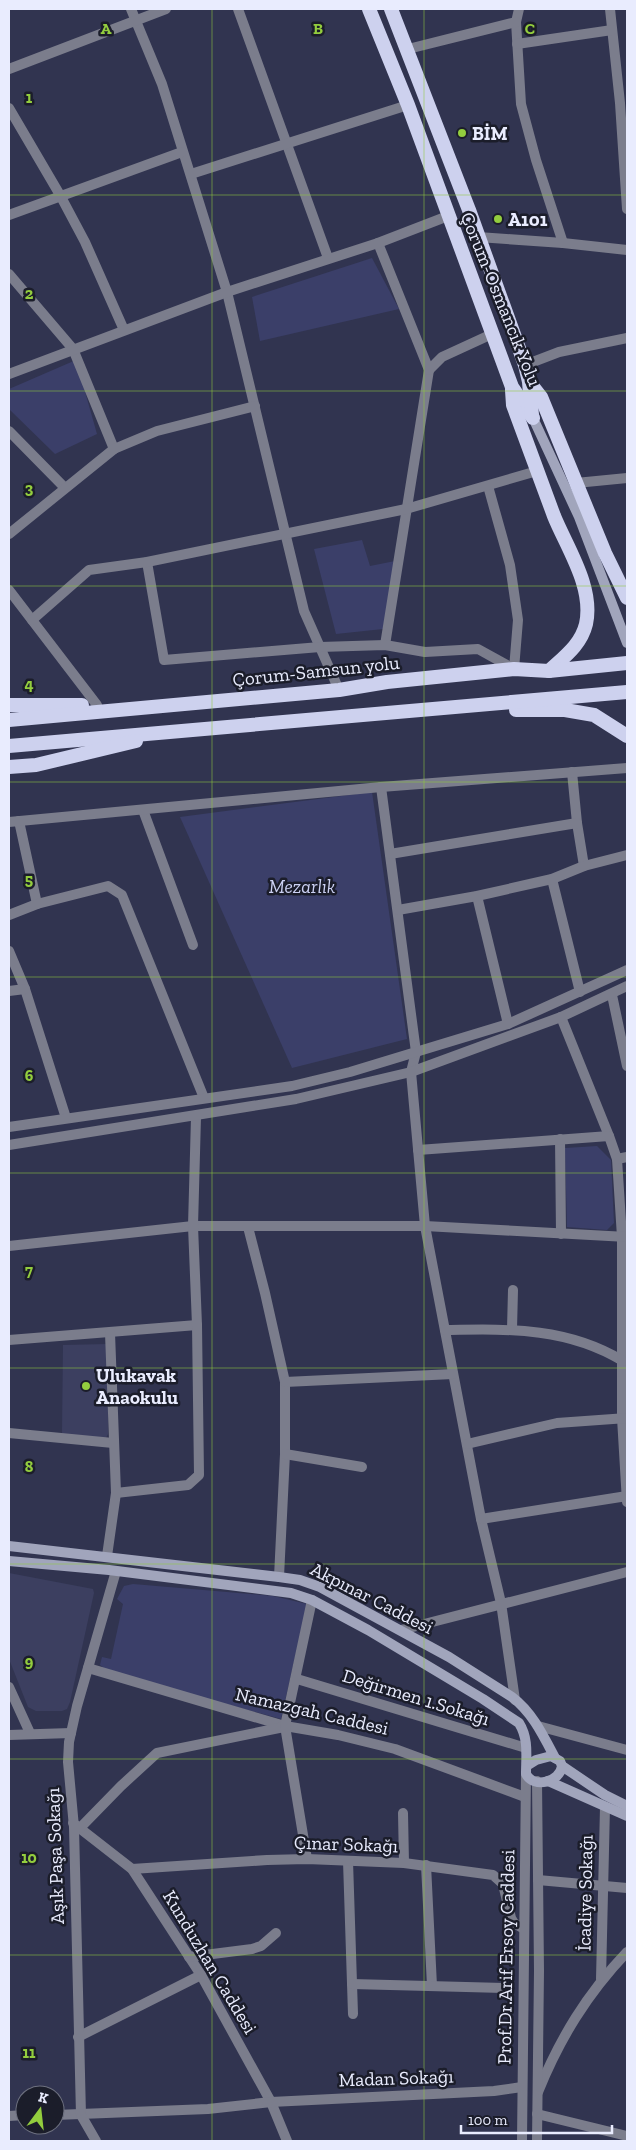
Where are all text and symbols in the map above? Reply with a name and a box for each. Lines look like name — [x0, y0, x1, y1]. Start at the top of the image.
text: A — [101, 19, 112, 38]
text: B — [313, 19, 323, 38]
text: C — [525, 19, 535, 38]
text: 1 — [26, 88, 33, 107]
place label: BİM — [472, 122, 508, 145]
marker: BİM — [456, 127, 468, 139]
place label: A101 — [508, 208, 548, 231]
street label: Çorum-Osmancık Yolu — [456, 209, 547, 390]
marker: A101 — [492, 213, 504, 225]
text: 2 — [25, 284, 34, 303]
text: 3 — [25, 479, 34, 498]
street label: Çorum-Samsun yolu — [231, 651, 401, 691]
text: 4 — [24, 675, 34, 694]
text: 5 — [25, 870, 33, 889]
park label: Mezarlık — [269, 875, 335, 898]
text: 6 — [25, 1066, 34, 1085]
text: 7 — [25, 1261, 33, 1280]
place label: Ulukavak Anaokulu — [96, 1364, 178, 1409]
marker: Ulukavak Anaokulu — [80, 1380, 92, 1392]
text: 8 — [25, 1457, 34, 1476]
street label: Akpınar Caddesi — [307, 1557, 437, 1639]
text: 9 — [25, 1652, 34, 1671]
street label: Değirmen 1.Sokağı — [340, 1664, 492, 1730]
street label: Namazgah Caddesi — [233, 1682, 391, 1740]
street label: Aşık Paşa Sokağı — [41, 1787, 69, 1925]
street label: Çınar Sokağı — [293, 1831, 399, 1857]
street label: İcadiye Sokağı — [572, 1835, 598, 1951]
text: 10 — [21, 1848, 37, 1867]
street label: Prof.Dr.Arif Ersoy Caddesi — [493, 1849, 519, 2065]
street label: Kunduzhan Caddesi — [158, 1886, 262, 2038]
text: 11 — [23, 2043, 36, 2062]
street label: Madan Sokağı — [338, 2064, 454, 2092]
north arrow — [15, 2085, 65, 2135]
text: K — [36, 2088, 51, 2108]
scale bar — [461, 2102, 612, 2134]
text: 100 m — [468, 2111, 507, 2129]

